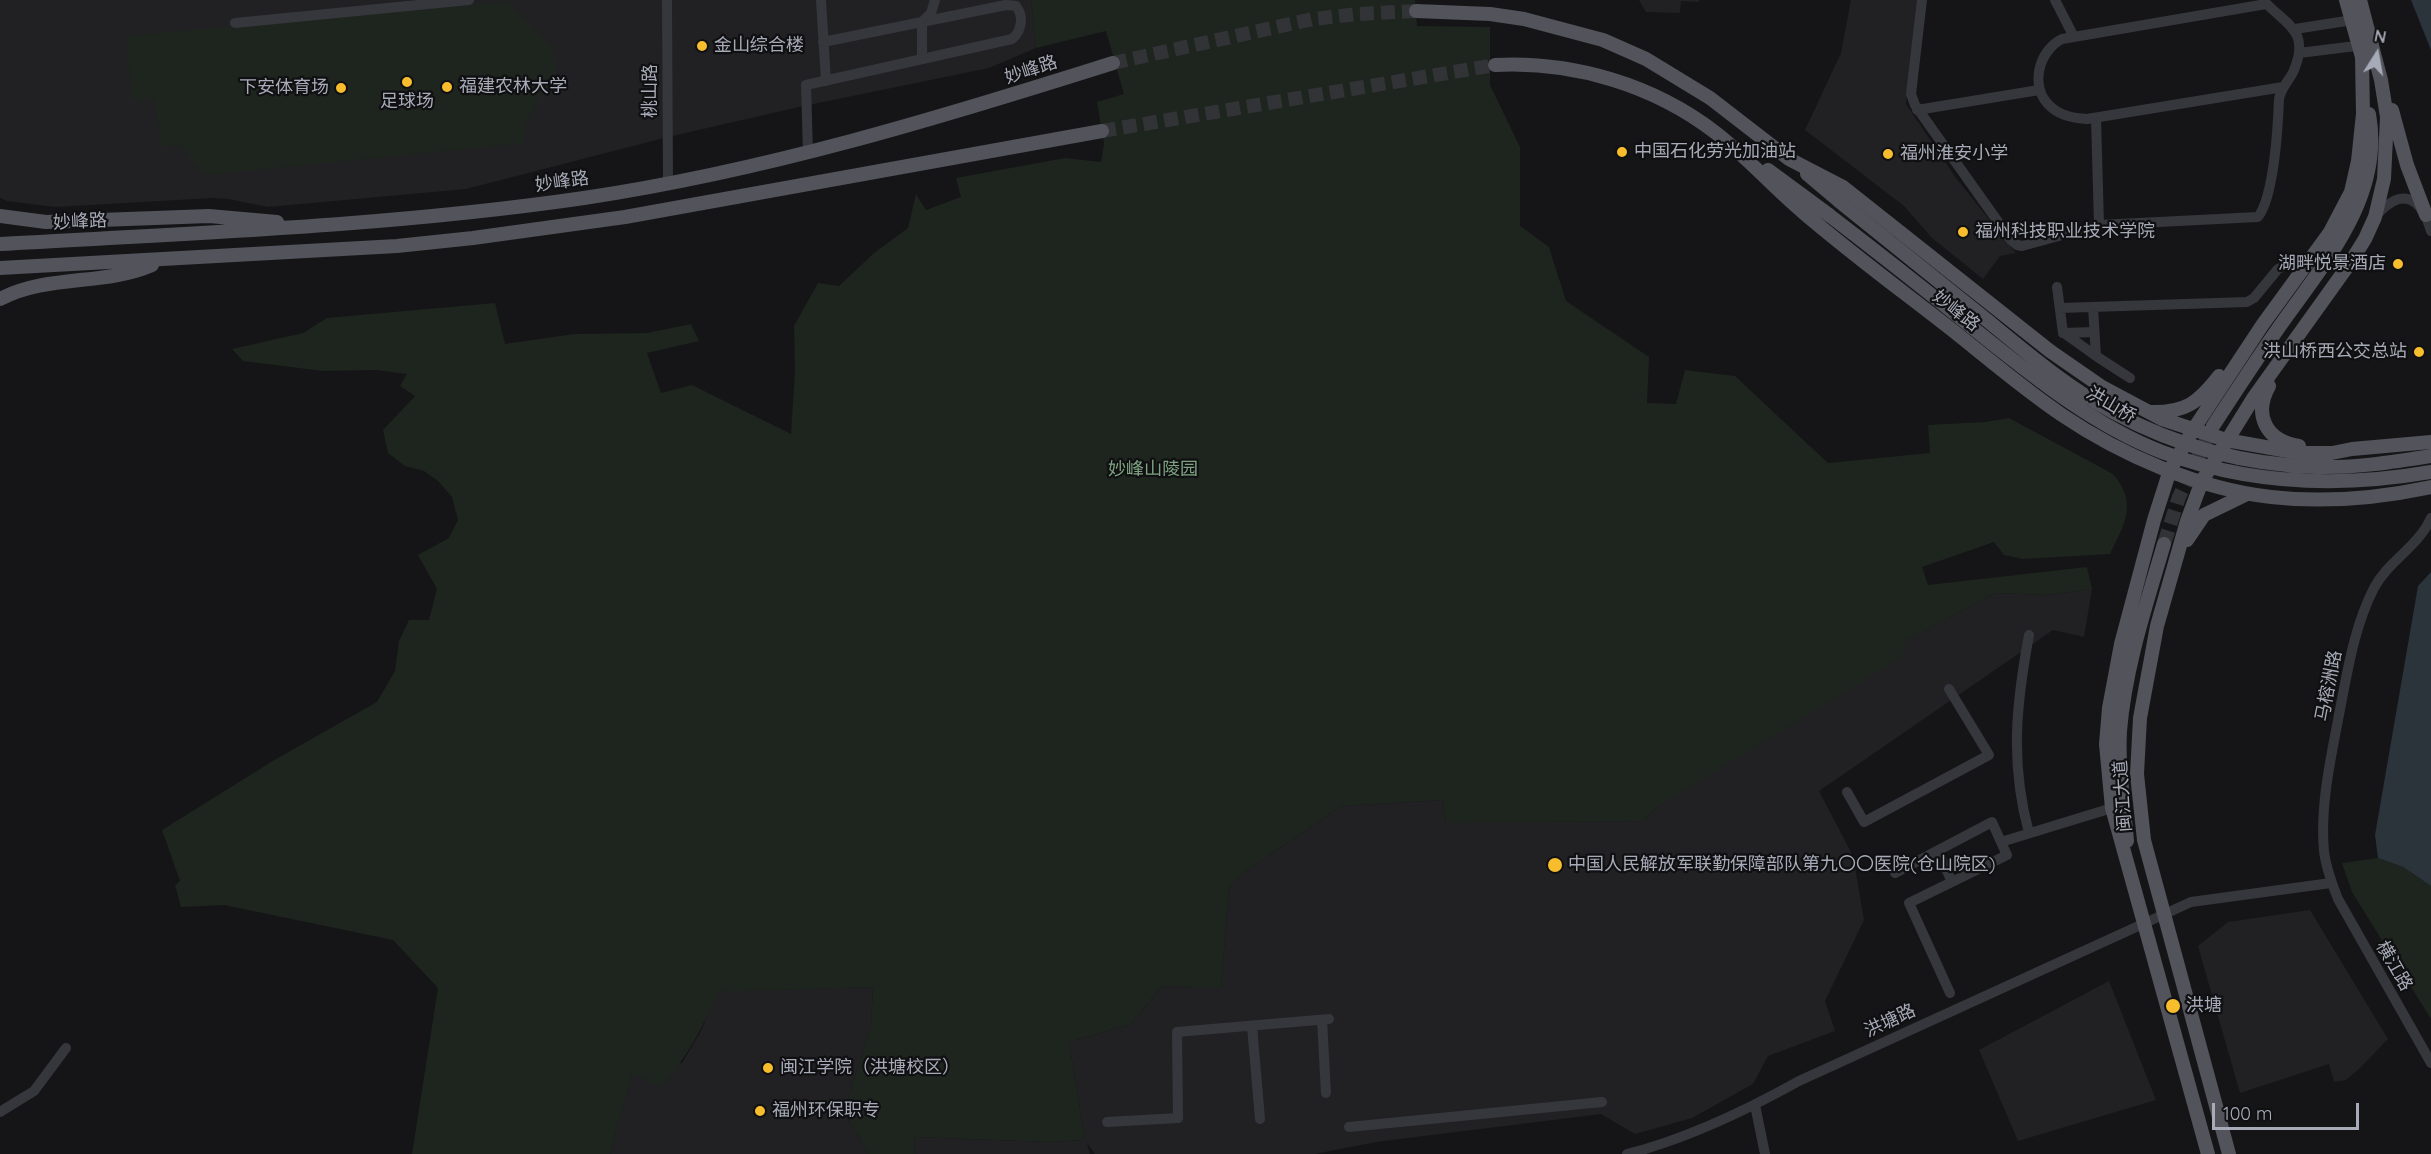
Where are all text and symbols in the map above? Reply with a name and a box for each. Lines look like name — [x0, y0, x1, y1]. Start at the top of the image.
north arrow — [2347, 24, 2407, 84]
text: N — [2373, 25, 2388, 47]
place label: 金山综合楼 — [714, 35, 804, 57]
marker: 金山综合楼 — [695, 39, 709, 53]
street label: 妙峰路 — [1002, 51, 1060, 89]
street label: 桃山路 — [640, 64, 662, 118]
marker: 足球场 — [400, 75, 414, 89]
place label: 福建农林大学 — [459, 76, 567, 98]
place label: 下安体育场 — [239, 77, 329, 99]
marker: 福建农林大学 — [440, 80, 454, 94]
marker: 下安体育场 — [334, 81, 348, 95]
place label: 足球场 — [380, 91, 434, 113]
place label: 中国石化劳光加油站 — [1634, 141, 1796, 163]
place label: 福州淮安小学 — [1900, 143, 2008, 165]
marker: 中国石化劳光加油站 — [1615, 145, 1629, 159]
marker: 福州淮安小学 — [1881, 147, 1895, 161]
street label: 妙峰路 — [534, 168, 590, 196]
street label: 妙峰路 — [52, 210, 108, 234]
place label: 福州科技职业技术学院 — [1975, 221, 2155, 243]
marker: 福州科技职业技术学院 — [1956, 225, 1970, 239]
place label: 湖畔悦景酒店 — [2278, 253, 2386, 275]
marker: 湖畔悦景酒店 — [2391, 257, 2405, 271]
street label: 妙峰路 — [1928, 286, 1984, 336]
place label: 洪山桥西公交总站 — [2263, 341, 2407, 363]
marker: 洪山桥西公交总站 — [2412, 345, 2426, 359]
street label: 洪山桥 — [2082, 382, 2140, 428]
park label: 妙峰山陵园 — [1108, 459, 1198, 481]
street label: 马榕洲路 — [2312, 649, 2346, 723]
street label: 闽江大道 — [2110, 759, 2136, 833]
place label: 中国人民解放军联勤保障部队第九〇〇医院(仓山院区) — [1568, 854, 1995, 876]
marker: 中国人民解放军联勤保障部队第九〇〇医院(仓山院区) — [1546, 856, 1564, 874]
street label: 横江路 — [2371, 937, 2417, 995]
place label: 洪塘 — [2186, 995, 2222, 1017]
marker: 洪塘 — [2164, 997, 2182, 1015]
street label: 洪塘路 — [1861, 1000, 1919, 1042]
place label: 闽江学院（洪塘校区） — [780, 1057, 960, 1079]
marker: 闽江学院（洪塘校区） — [761, 1061, 775, 1075]
scale bar — [2215, 1091, 2362, 1129]
place label: 福州环保职专 — [772, 1100, 880, 1122]
text: 100 m — [2223, 1102, 2272, 1125]
marker: 福州环保职专 — [753, 1104, 767, 1118]

